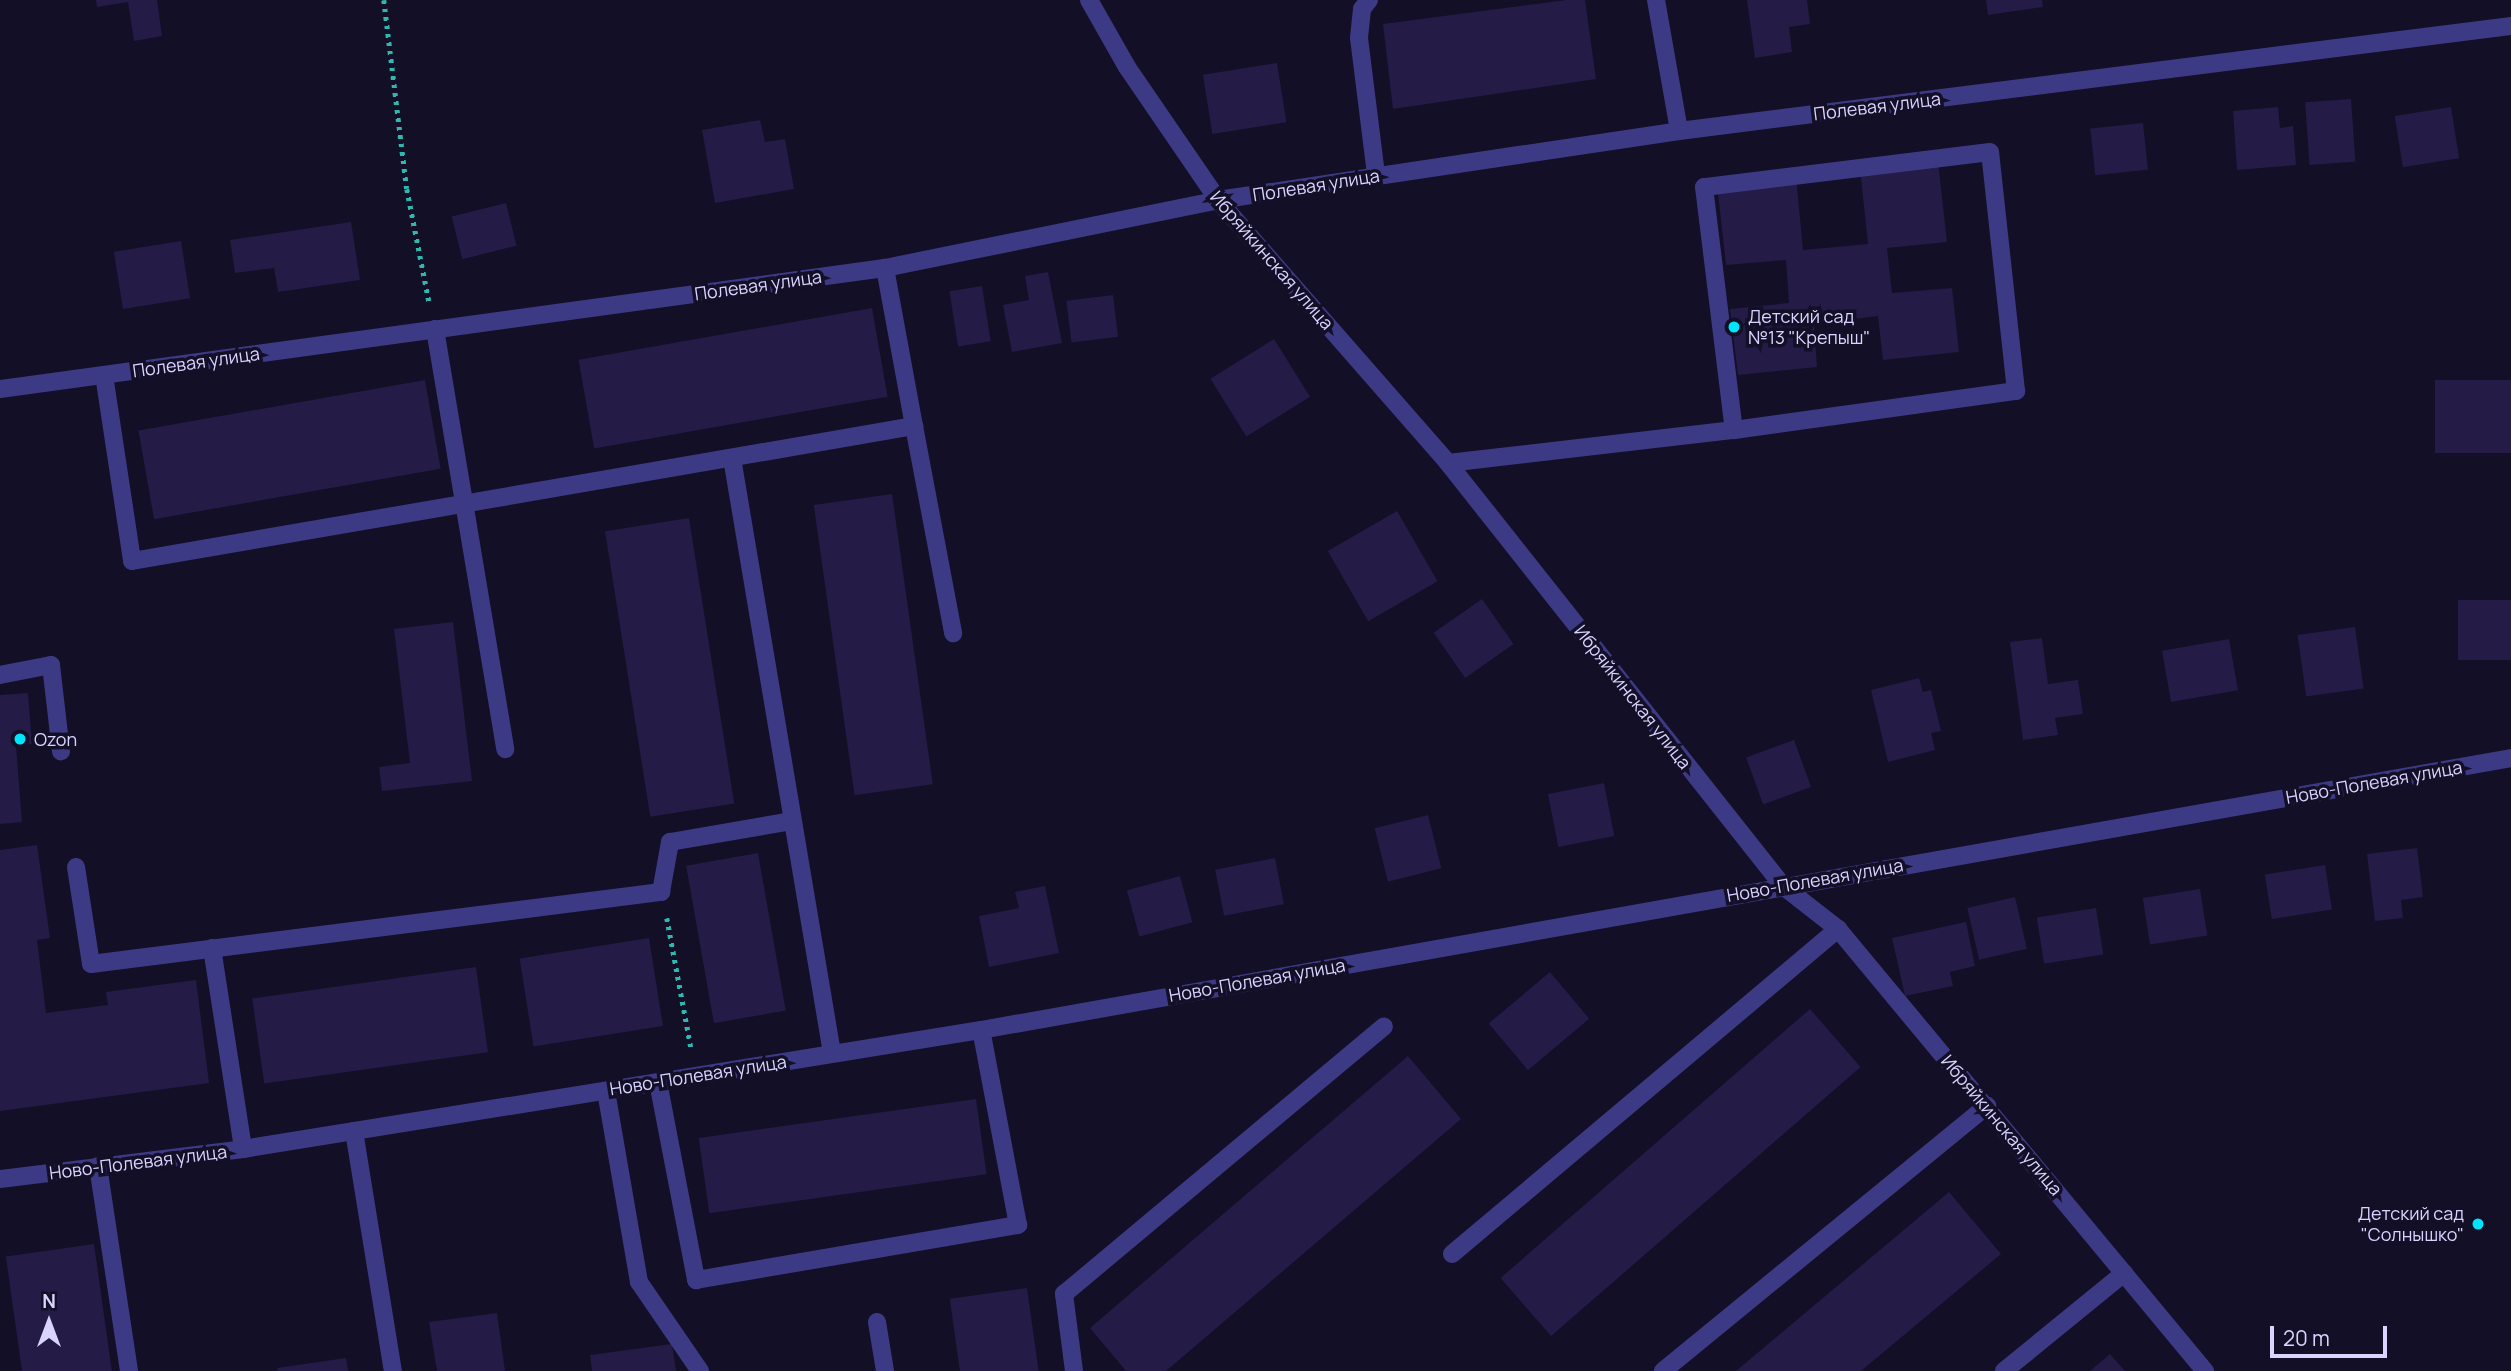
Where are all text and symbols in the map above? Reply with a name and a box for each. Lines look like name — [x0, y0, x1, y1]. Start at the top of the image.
street label: Полевая улица — [1812, 87, 1942, 125]
street label: Полевая улица — [1251, 164, 1381, 206]
street label: Ибряйкинская улица — [1206, 186, 1338, 334]
street label: Полевая улица — [693, 265, 823, 305]
place label: Детский сад №13 "Крепыш" — [1748, 306, 1870, 348]
marker: Детский сад №13 "Крепыш" — [1726, 319, 1742, 335]
street label: Полевая улица — [131, 342, 261, 382]
street label: Ибряйкинская улица — [1570, 621, 1696, 773]
place label: Ozon — [34, 728, 77, 750]
marker: Ozon — [12, 731, 28, 747]
street label: Ново-Полевая улица — [2284, 756, 2464, 808]
street label: Ново-Полевая улица — [1725, 854, 1905, 906]
street label: Ново-Полевая улица — [1167, 954, 1347, 1006]
street label: Ново-Полевая улица — [608, 1050, 788, 1100]
street label: Ибряйкинская улица — [1937, 1050, 2067, 1200]
street label: Ново-Полевая улица — [48, 1140, 228, 1184]
place label: Детский сад "Солнышко" — [2358, 1203, 2464, 1246]
marker: Детский сад "Солнышко" — [2470, 1216, 2486, 1232]
north arrow — [14, 1287, 84, 1357]
text: N — [42, 1288, 56, 1314]
scale bar — [2273, 1312, 2390, 1356]
text: 20 m — [2283, 1324, 2330, 1352]

